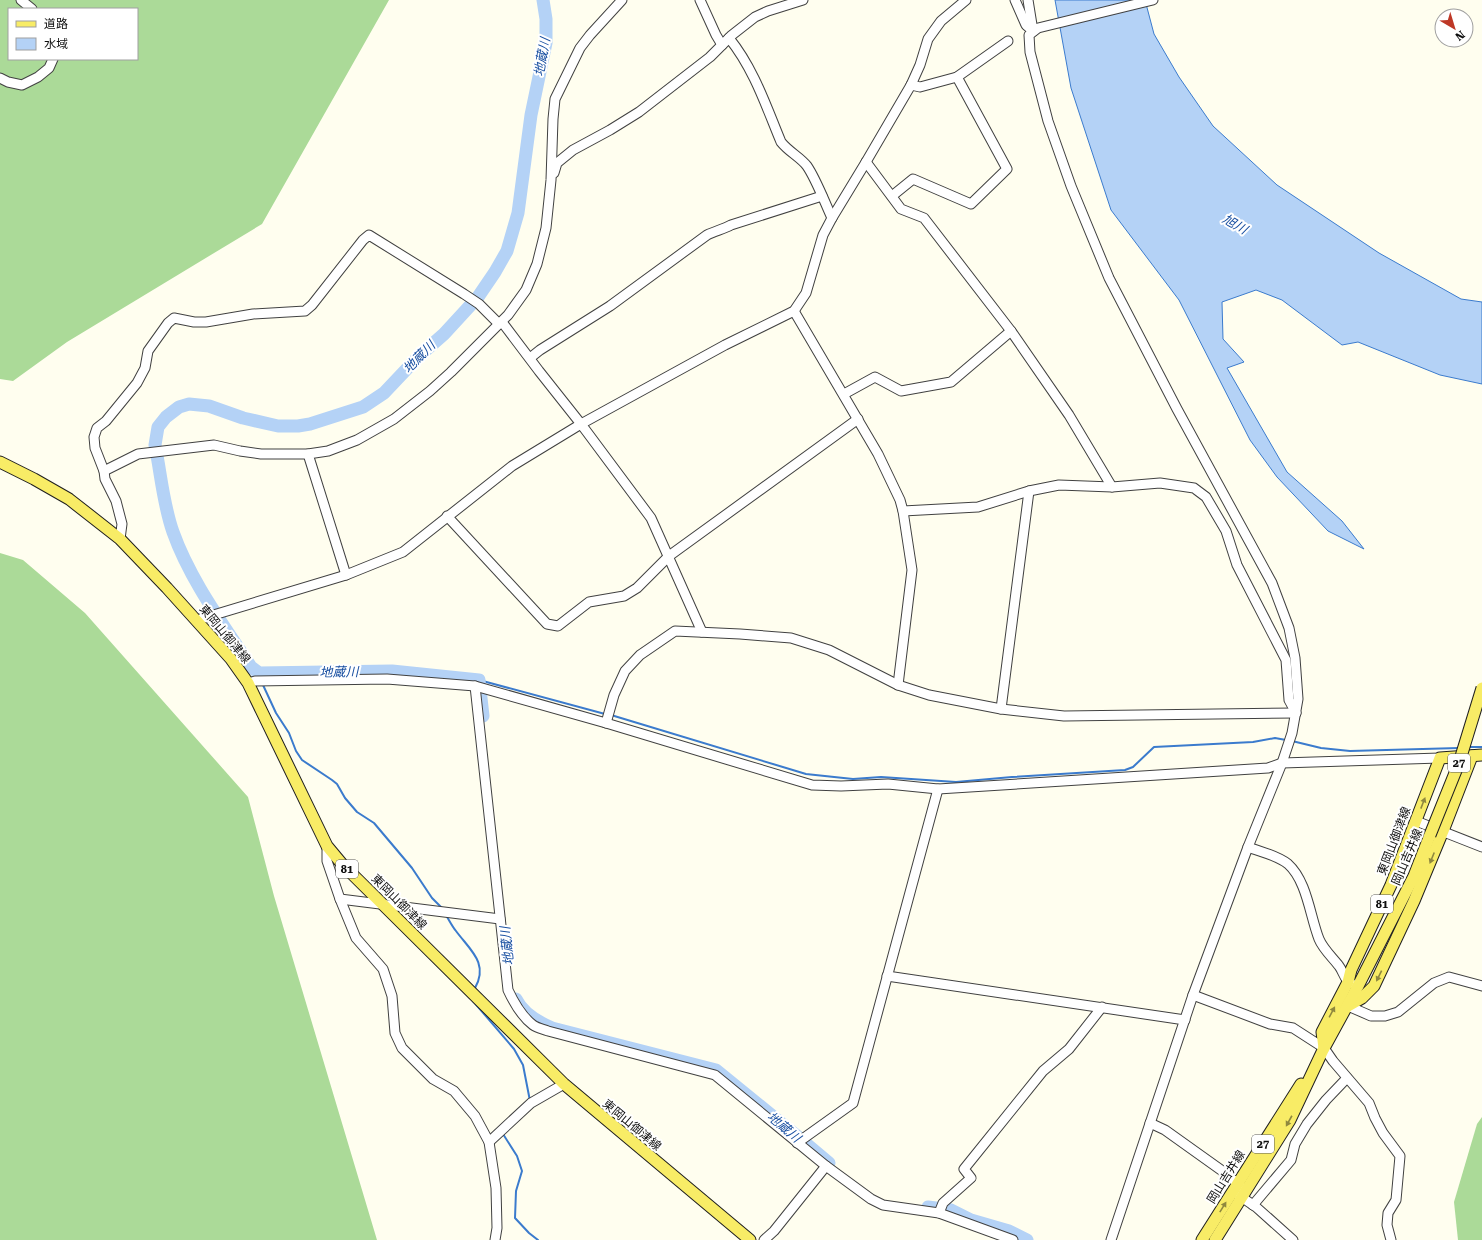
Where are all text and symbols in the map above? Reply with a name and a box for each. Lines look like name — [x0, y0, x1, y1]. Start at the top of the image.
legend — [8, 8, 138, 60]
north arrow — [1434, 8, 1474, 48]
text: 道路 — [44, 17, 68, 31]
text: N — [1452, 28, 1467, 44]
water label: 地蔵川 — [531, 35, 553, 78]
text: 水域 — [44, 37, 68, 51]
water label: 旭川 — [1220, 211, 1252, 238]
water label: 地蔵川 — [400, 336, 440, 376]
street label: 東岡山御津線 — [196, 602, 254, 666]
water label: 地蔵川 — [319, 664, 361, 680]
road number: 27 — [1448, 754, 1470, 772]
one-way arrow — [1420, 797, 1426, 809]
street label: 東岡山御津線 — [1375, 805, 1413, 877]
street label: 岡山吉井線 — [1389, 827, 1425, 887]
one-way arrow — [1429, 852, 1435, 864]
road number: 81 — [336, 860, 358, 878]
street label: 東岡山御津線 — [369, 872, 429, 932]
road number: 81 — [1371, 895, 1393, 913]
water label: 地蔵川 — [497, 924, 516, 966]
one-way arrow — [1375, 970, 1382, 982]
one-way arrow — [1329, 1006, 1336, 1018]
street label: 東岡山御津線 — [600, 1096, 664, 1154]
water label: 地蔵川 — [764, 1109, 805, 1147]
one-way arrow — [1286, 1115, 1293, 1127]
road number: 27 — [1252, 1135, 1274, 1153]
street label: 岡山吉井線 — [1204, 1148, 1248, 1206]
one-way arrow — [1219, 1201, 1226, 1213]

